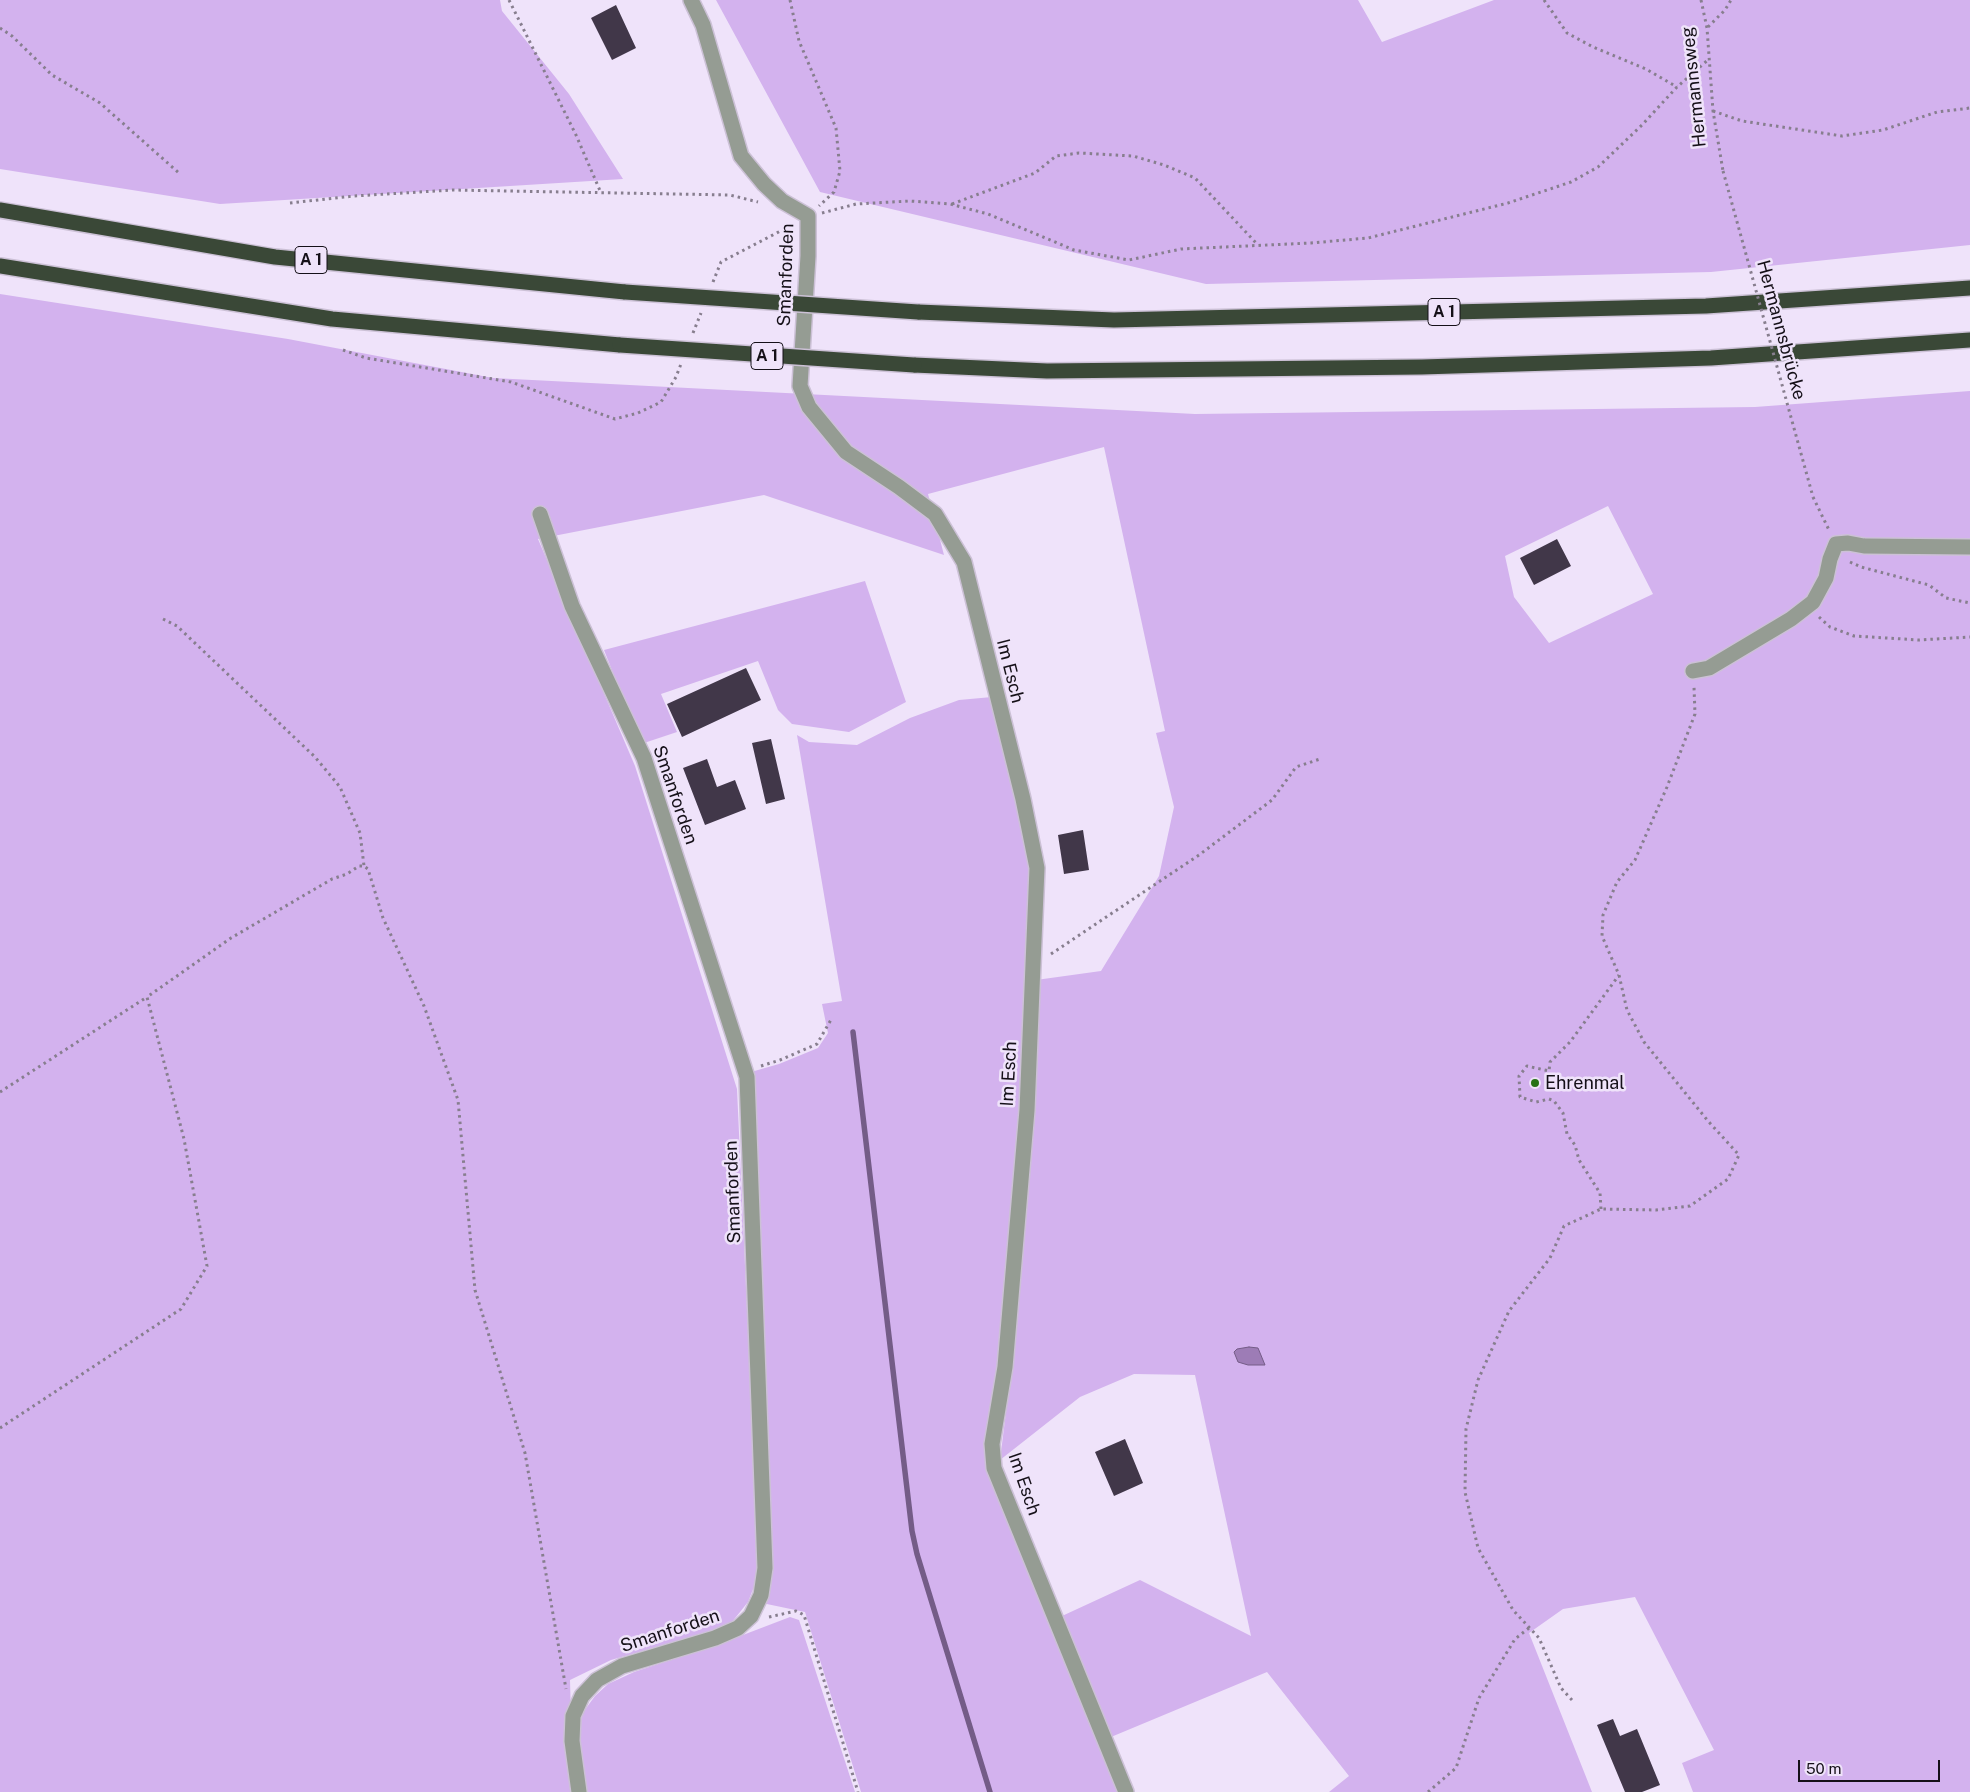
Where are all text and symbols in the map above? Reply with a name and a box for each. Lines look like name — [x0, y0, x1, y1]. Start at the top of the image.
street label: Hermannsweg — [1677, 26, 1711, 148]
street label: Smanforden — [773, 223, 799, 327]
road number: A 1 — [295, 246, 327, 274]
street label: Hermannsbrücke — [1752, 258, 1810, 402]
road number: A 1 — [1428, 298, 1460, 326]
road number: A 1 — [751, 342, 783, 370]
street label: Im Esch — [992, 637, 1028, 705]
street label: Smanforden — [648, 743, 702, 847]
street label: Im Esch — [997, 1041, 1021, 1107]
place label: Ehrenmal — [1545, 1072, 1625, 1094]
marker: Ehrenmal — [1529, 1077, 1541, 1089]
street label: Smanforden — [720, 1140, 746, 1244]
street label: Im Esch — [1003, 1450, 1045, 1518]
street label: Smanforden — [618, 1605, 722, 1657]
scale bar — [1800, 1750, 1942, 1782]
text: 50 m — [1806, 1760, 1841, 1777]

